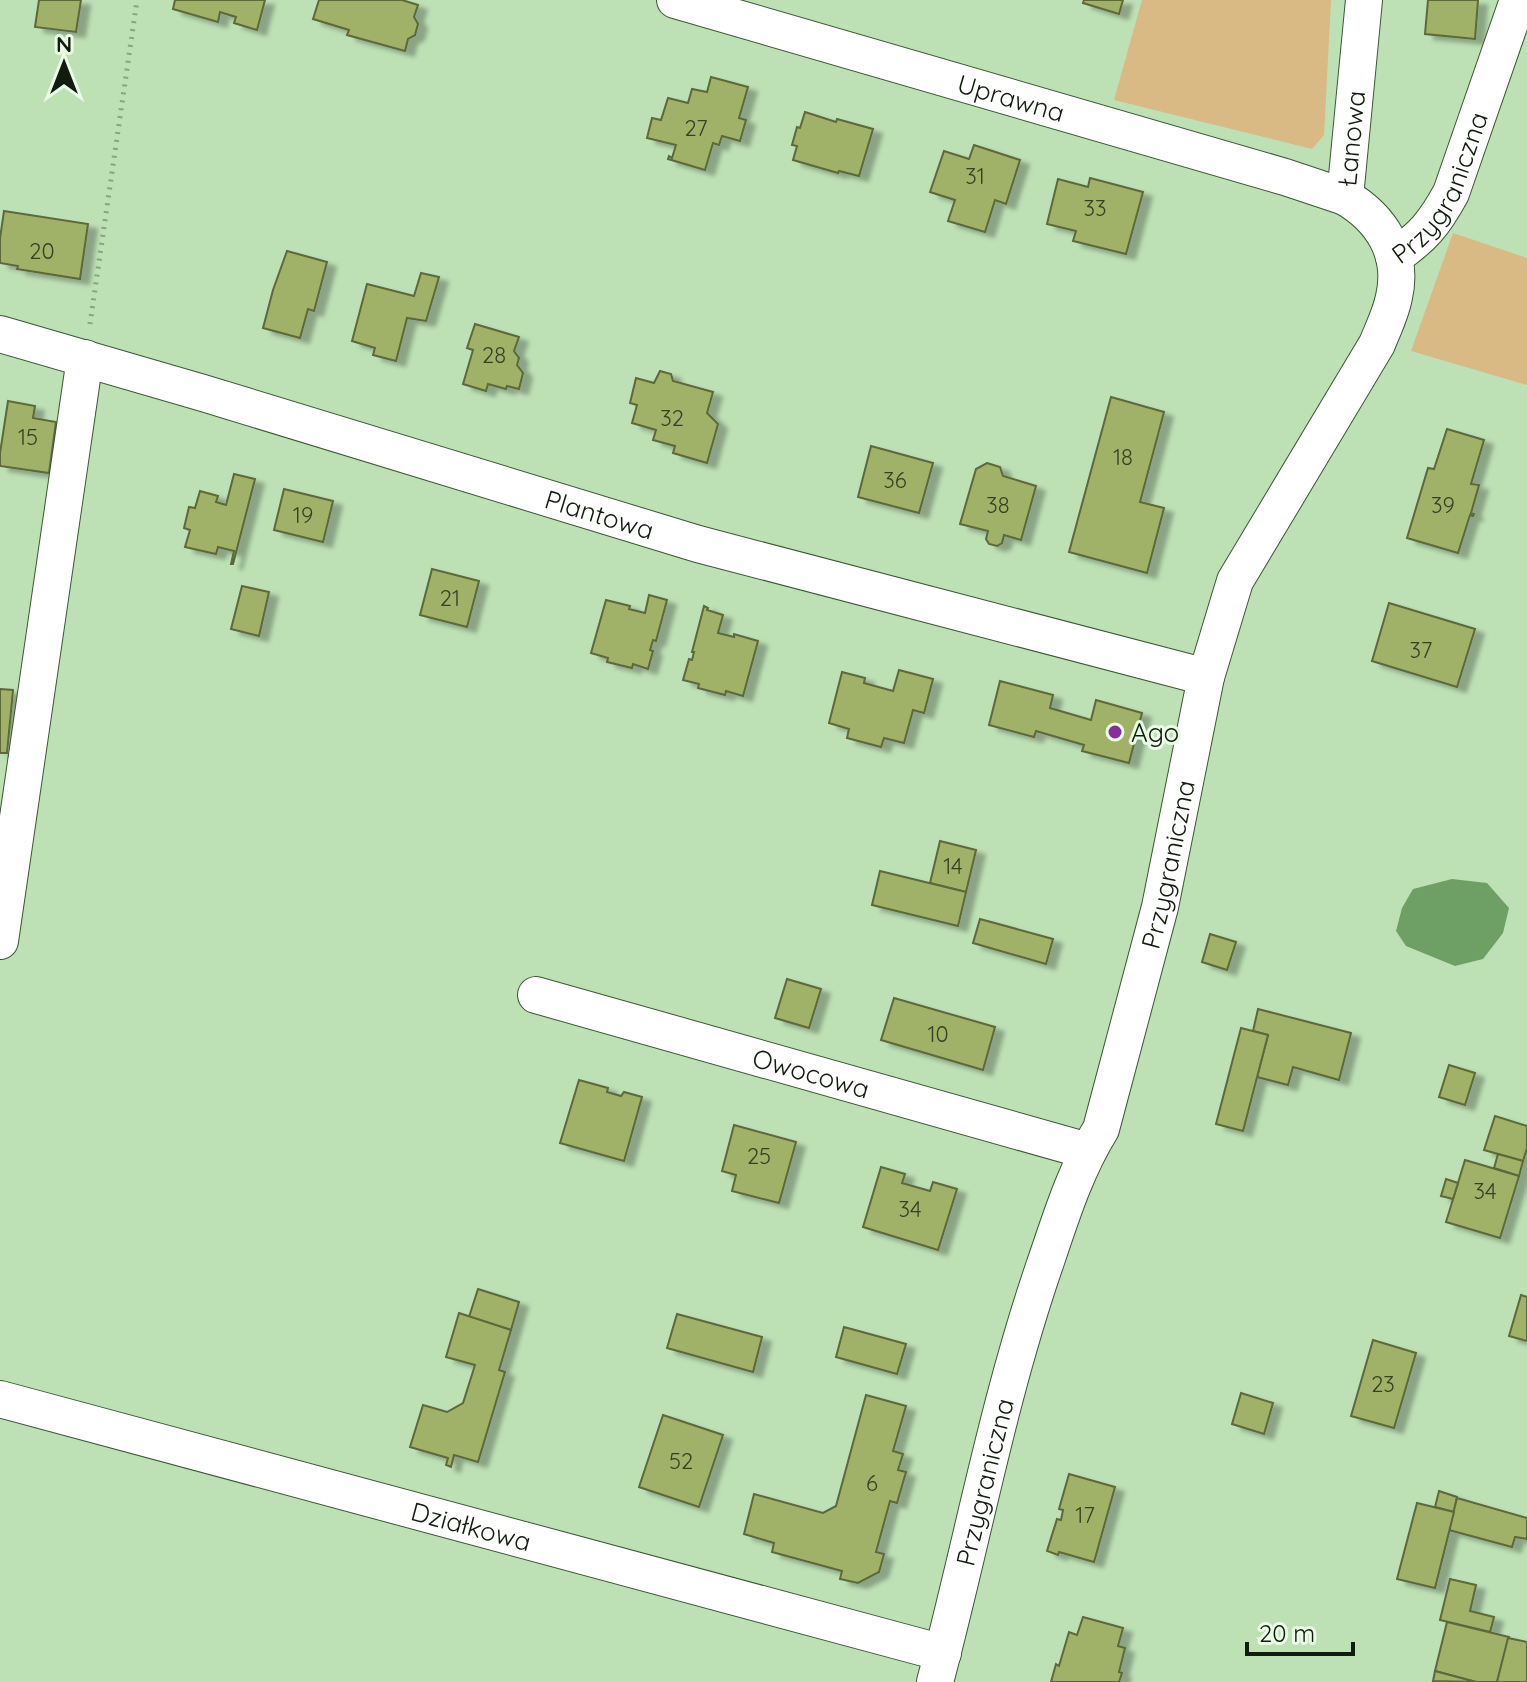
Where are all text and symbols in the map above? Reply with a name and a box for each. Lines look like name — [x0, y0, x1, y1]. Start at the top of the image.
north arrow — [24, 24, 104, 104]
text: N — [56, 30, 72, 58]
street label: Uprawna — [954, 66, 1069, 129]
street label: Łanowa — [1330, 89, 1372, 189]
street label: Przygraniczna — [1385, 107, 1494, 270]
house number: 27 — [684, 114, 708, 142]
house number: 31 — [965, 162, 985, 190]
house number: 33 — [1083, 194, 1107, 222]
house number: 20 — [29, 237, 55, 265]
house number: 28 — [482, 341, 506, 369]
house number: 32 — [660, 404, 684, 432]
house number: 15 — [18, 423, 38, 451]
house number: 18 — [1113, 443, 1133, 471]
house number: 36 — [883, 466, 907, 494]
street label: Plantowa — [541, 482, 658, 546]
house number: 38 — [986, 491, 1010, 519]
house number: 39 — [1431, 491, 1455, 519]
house number: 19 — [293, 501, 313, 529]
house number: 21 — [440, 584, 460, 612]
house number: 37 — [1410, 636, 1432, 664]
place label: Ago — [1131, 716, 1179, 749]
marker: Ago — [1106, 723, 1124, 741]
street label: Przygraniczna — [1133, 777, 1202, 952]
house number: 14 — [943, 852, 963, 880]
house number: 10 — [927, 1020, 949, 1048]
street label: Owocowa — [749, 1041, 873, 1105]
house number: 25 — [747, 1142, 771, 1170]
house number: 34 — [1473, 1177, 1497, 1205]
house number: 34 — [898, 1195, 922, 1223]
house number: 23 — [1371, 1370, 1395, 1398]
street label: Przygraniczna — [948, 1395, 1021, 1569]
house number: 52 — [669, 1447, 693, 1475]
house number: 6 — [866, 1469, 878, 1497]
street label: Działkowa — [408, 1494, 535, 1558]
house number: 17 — [1075, 1501, 1095, 1529]
scale bar — [1247, 1606, 1353, 1656]
text: 20 m — [1259, 1618, 1315, 1648]

